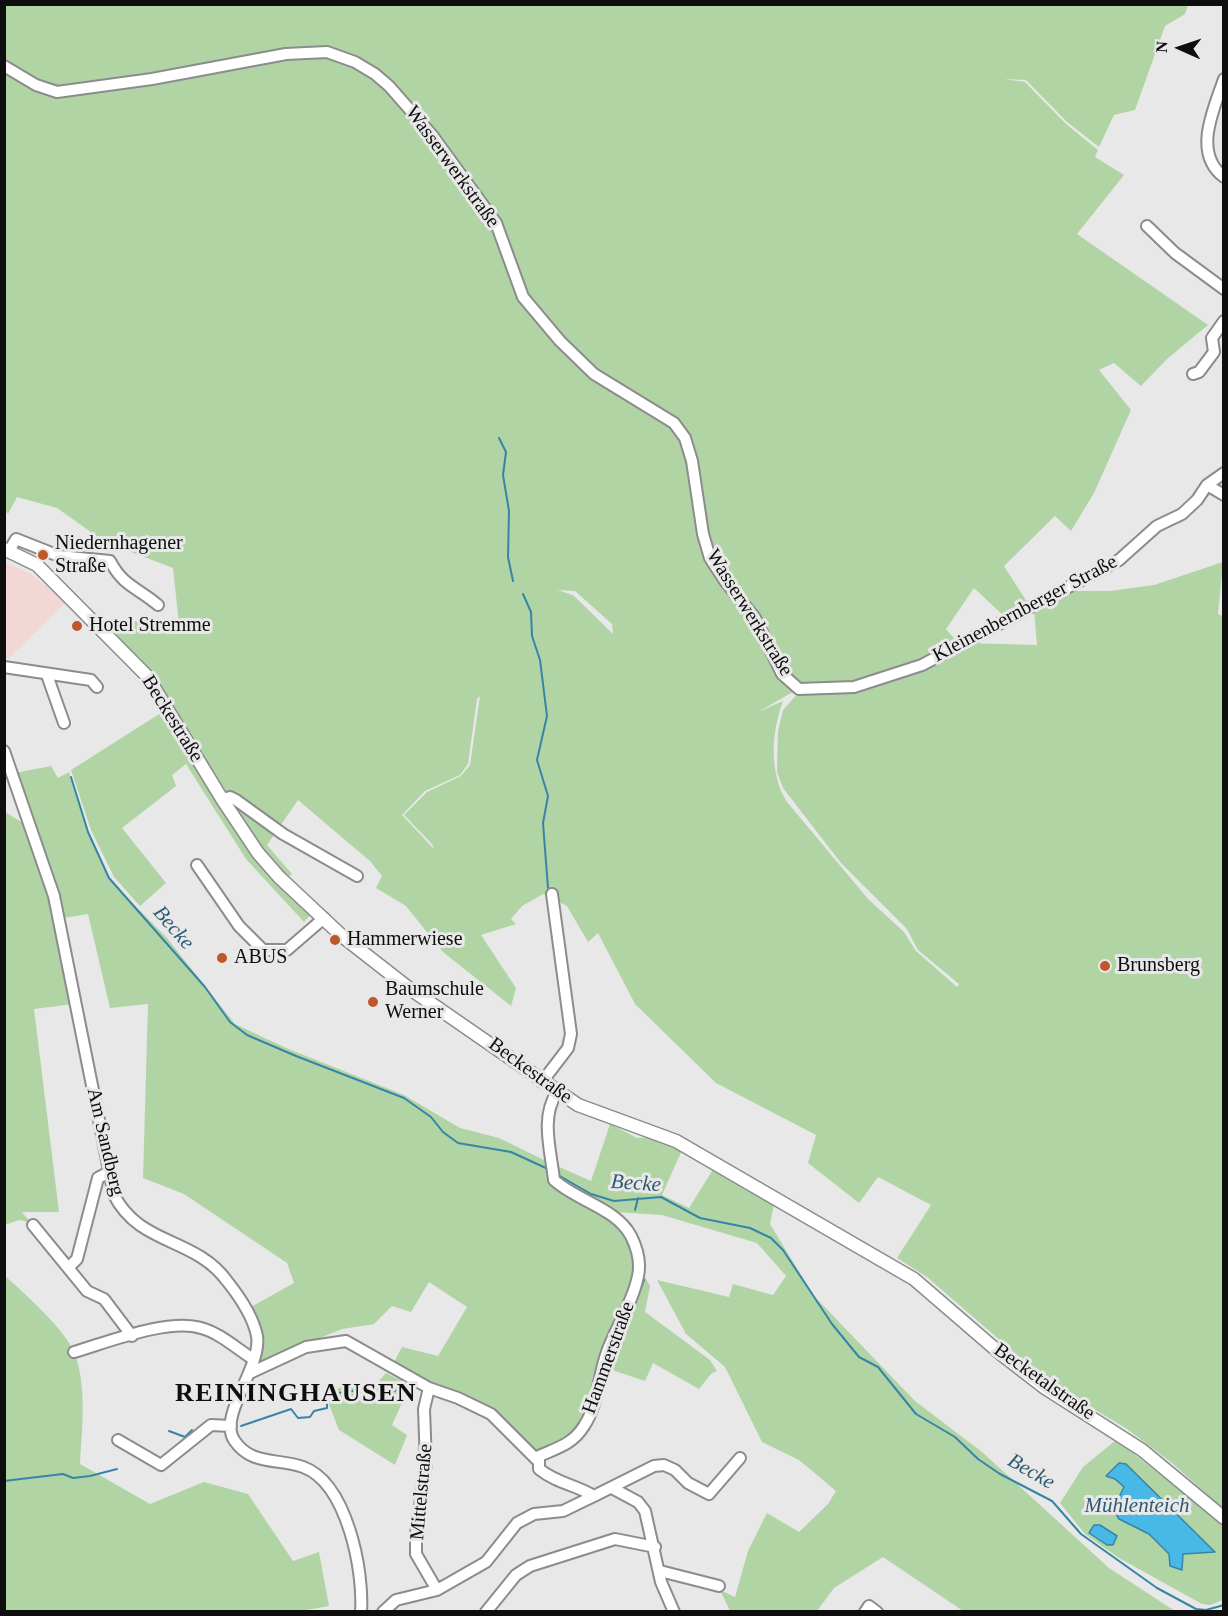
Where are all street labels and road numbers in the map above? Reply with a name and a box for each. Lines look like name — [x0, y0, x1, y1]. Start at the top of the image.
street label: Wasserwerkstraße — [400, 101, 504, 233]
street label: Wasserwerkstraße — [700, 545, 798, 681]
street label: Kleinenbernberger Straße — [929, 550, 1121, 668]
street label: Beckestraße — [136, 671, 208, 767]
street label: Beckestraße — [483, 1033, 577, 1109]
street label: Am Sandberg — [81, 1086, 129, 1198]
street label: Hammerstraße — [578, 1299, 640, 1417]
street label: Becketalstraße — [989, 1338, 1099, 1426]
street label: Mittelstraße — [406, 1443, 438, 1541]

